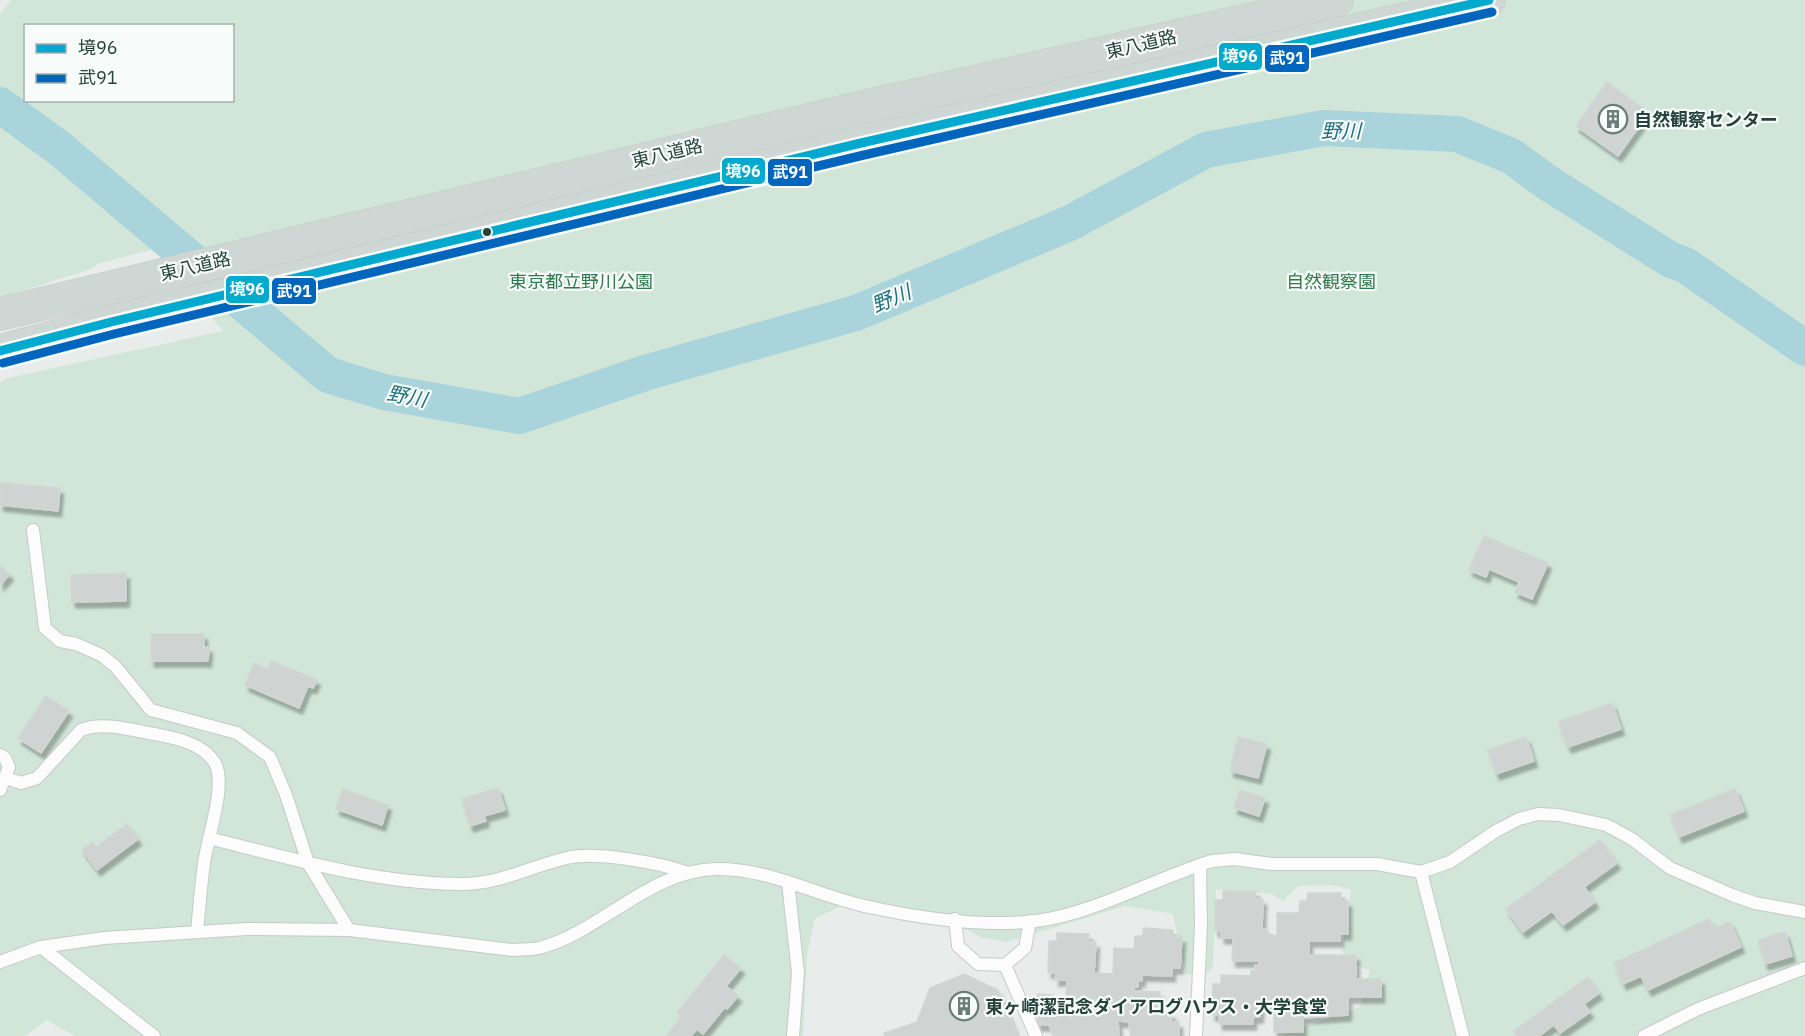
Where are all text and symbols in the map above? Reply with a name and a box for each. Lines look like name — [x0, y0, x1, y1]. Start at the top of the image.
legend — [24, 24, 234, 102]
street label: 東八道路 — [1103, 25, 1179, 63]
text: 境96 — [78, 36, 118, 59]
line badge: 境96 — [1218, 42, 1263, 71]
line badge: 武91 — [1264, 44, 1310, 73]
text: 境96 — [1222, 46, 1258, 66]
text: 武91 — [1269, 48, 1305, 68]
text: 武91 — [78, 66, 118, 89]
building icon: 自然観察センター — [1597, 103, 1629, 135]
place label: 自然観察センター — [1634, 108, 1778, 131]
water label: 野川 — [1321, 117, 1363, 144]
street label: 東八道路 — [629, 134, 705, 172]
line badge: 境96 — [721, 157, 766, 185]
line badge: 武91 — [767, 158, 813, 187]
text: 境96 — [725, 161, 761, 181]
text: 武91 — [772, 162, 808, 182]
unlabelled marker — [481, 226, 493, 238]
street label: 東八道路 — [157, 247, 233, 285]
park label: 東京都立野川公園 — [509, 270, 653, 293]
park label: 自然観察園 — [1286, 270, 1376, 293]
line badge: 境96 — [225, 275, 270, 304]
line badge: 武91 — [271, 277, 317, 305]
water label: 野川 — [867, 277, 917, 318]
text: 境96 — [229, 279, 265, 299]
text: 武91 — [276, 281, 312, 301]
water label: 野川 — [385, 379, 431, 413]
building icon: 東ヶ崎潔記念ダイアログハウス・大学食堂 — [948, 990, 980, 1022]
place label: 東ヶ崎潔記念ダイアログハウス・大学食堂 — [985, 995, 1327, 1018]

